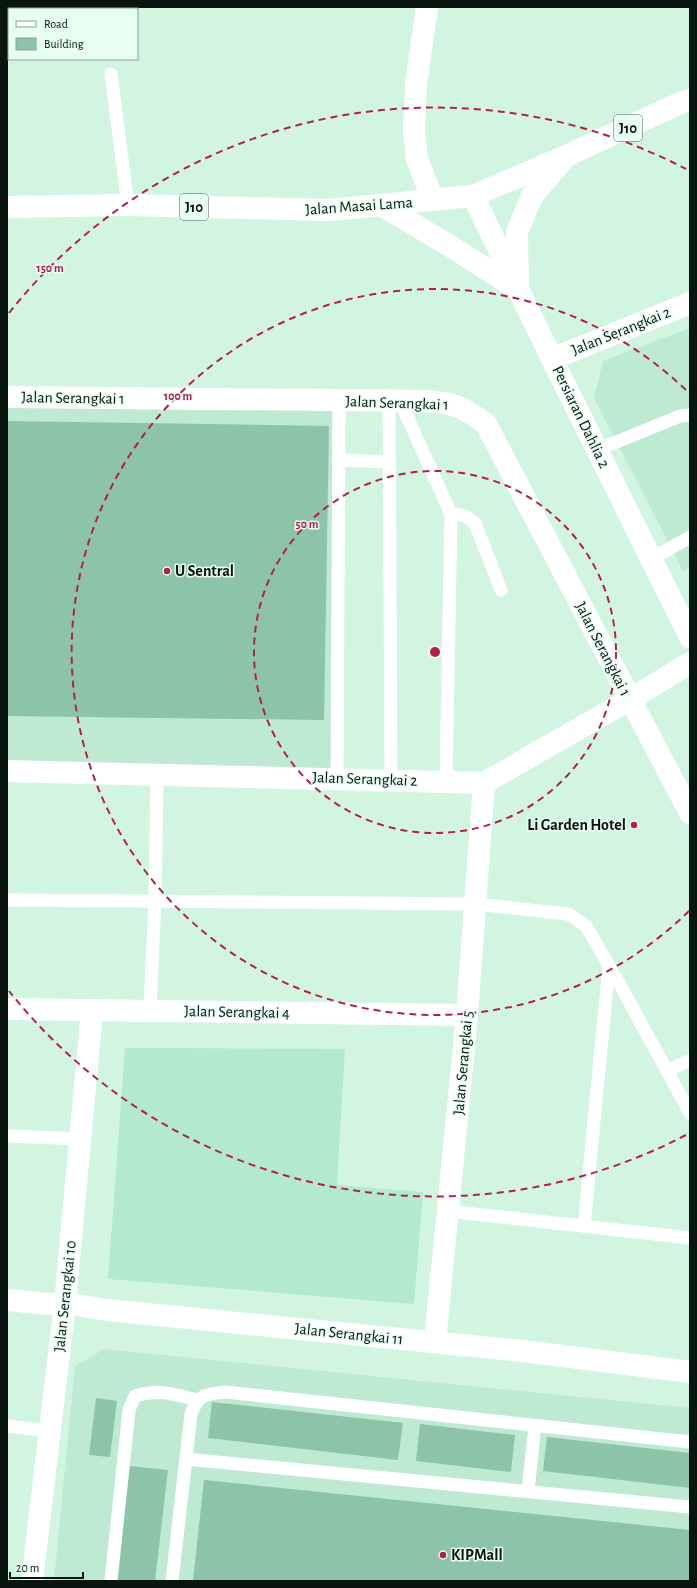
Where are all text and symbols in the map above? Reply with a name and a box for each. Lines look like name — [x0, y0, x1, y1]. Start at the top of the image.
legend — [8, 8, 138, 60]
text: Road — [44, 18, 68, 30]
text: Building — [44, 38, 84, 50]
road number: J10 — [614, 115, 642, 141]
road number: J10 — [180, 194, 208, 220]
street label: Jalan Masai Lama — [305, 194, 413, 218]
text: 150 m — [36, 262, 64, 274]
street label: Jalan Serangkai 2 — [569, 304, 673, 358]
street label: Persiaran Dahlia 2 — [549, 363, 613, 471]
street label: Jalan Serangkai 1 — [21, 389, 125, 407]
text: 100 m — [164, 390, 192, 402]
street label: Jalan Serangkai 1 — [345, 393, 449, 413]
text: 50 m — [296, 518, 319, 530]
place label: U Sentral — [175, 563, 234, 579]
marker: U Sentral — [162, 566, 172, 576]
street label: Jalan Serangkai 1 — [572, 599, 634, 699]
centre of rings — [428, 645, 442, 659]
street label: Jalan Serangkai 2 — [312, 769, 418, 789]
place label: Li Garden Hotel — [527, 817, 626, 833]
marker: Li Garden Hotel — [629, 820, 639, 830]
street label: Jalan Serangkai 4 — [184, 1003, 290, 1021]
street label: Jalan Serangkai 5 — [450, 1010, 476, 1116]
street label: Jalan Serangkai 10 — [51, 1240, 79, 1352]
street label: Jalan Serangkai 11 — [294, 1320, 404, 1348]
place label: KIPMall — [451, 1547, 503, 1563]
marker: KIPMall — [438, 1550, 448, 1560]
scale bar — [10, 1554, 83, 1580]
text: 20 m — [16, 1562, 39, 1574]

